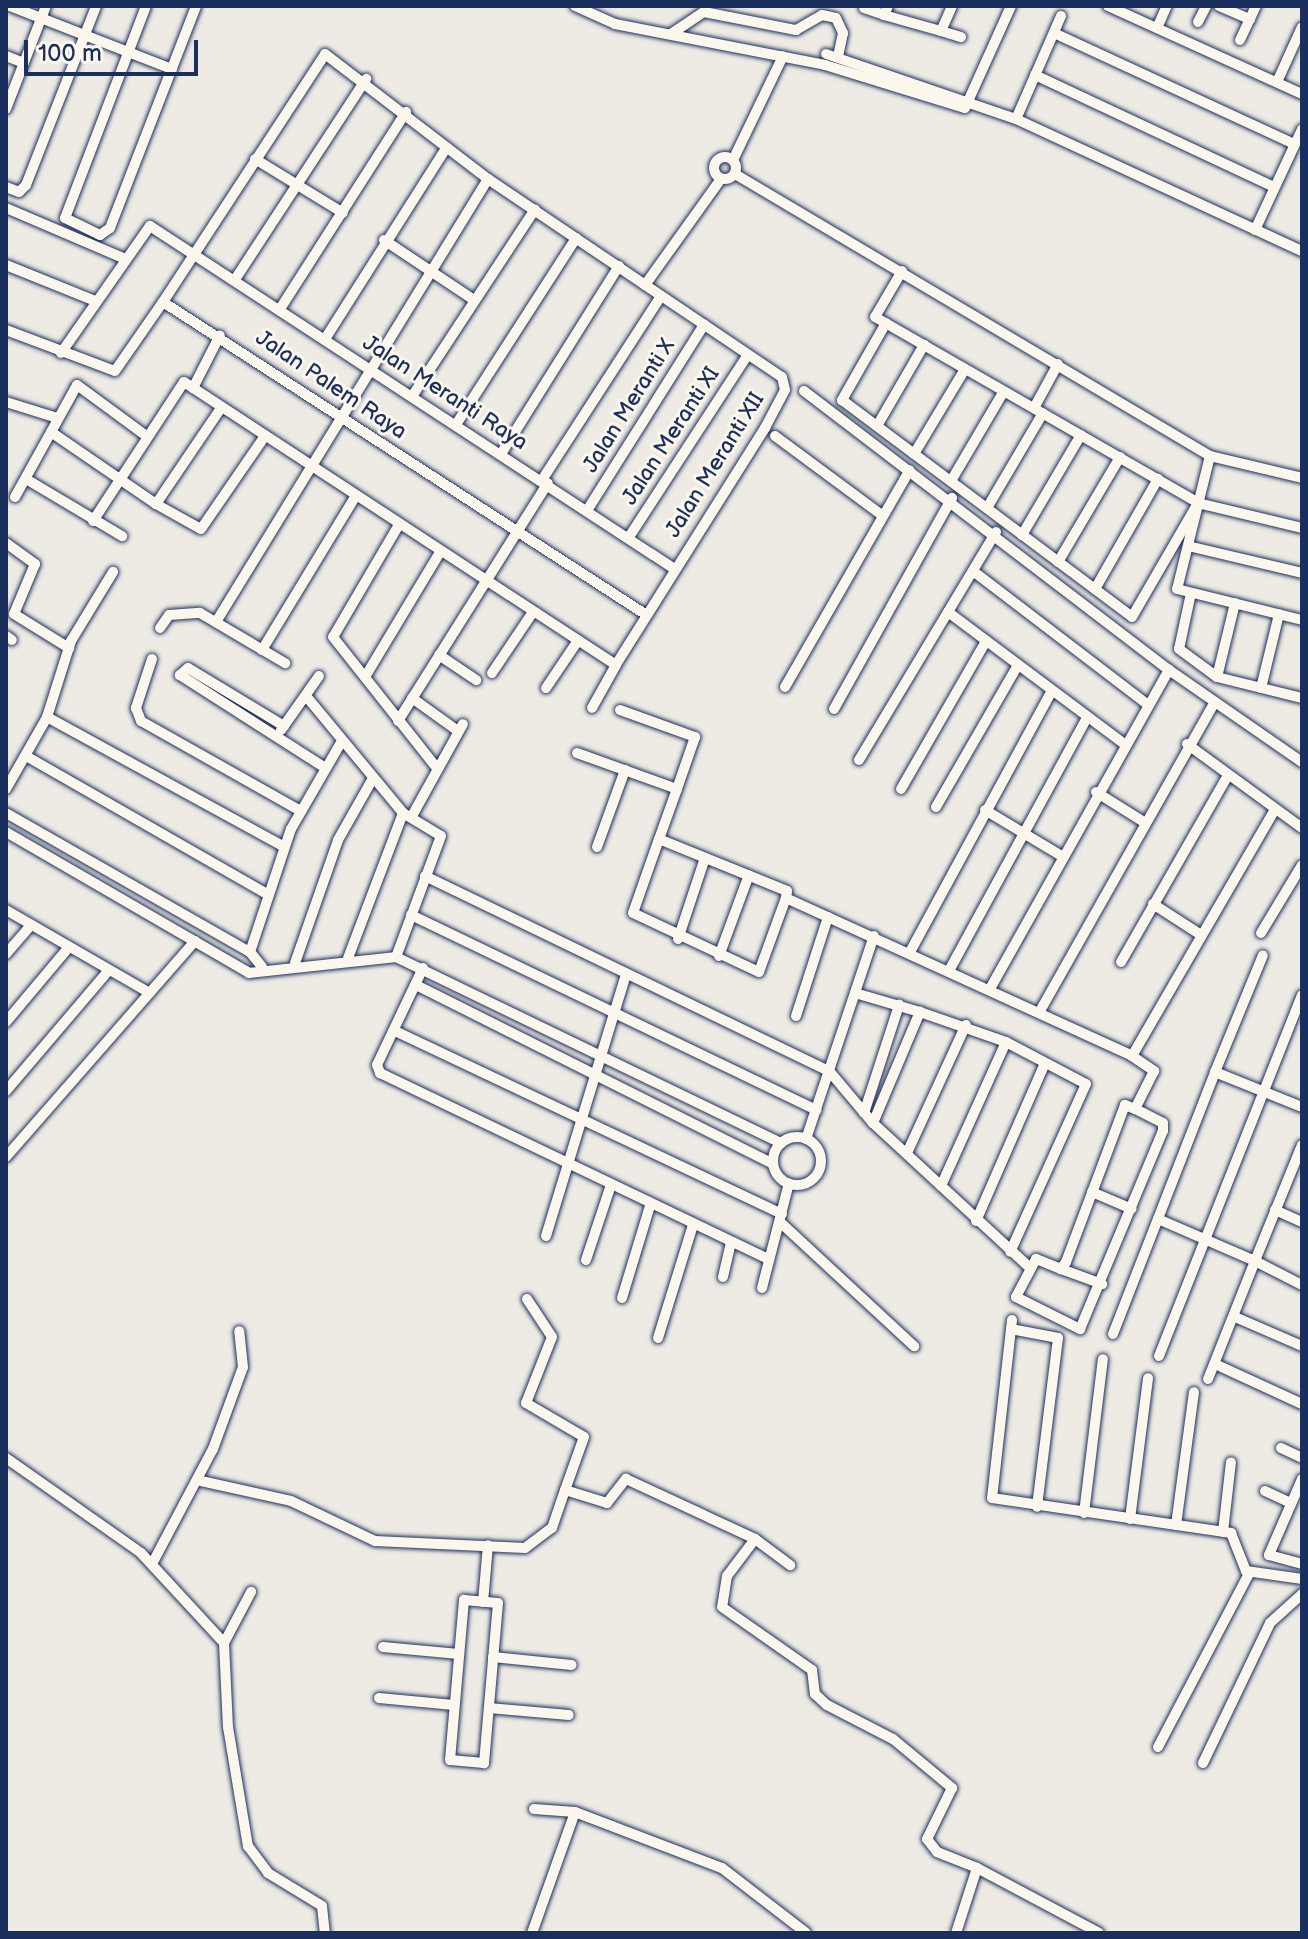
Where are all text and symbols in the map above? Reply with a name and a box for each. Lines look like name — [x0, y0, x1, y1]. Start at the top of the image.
scale bar — [28, 24, 202, 74]
text: 100 m — [38, 39, 102, 68]
street label: Jalan Palem Raya — [251, 325, 411, 445]
street label: Jalan Meranti Raya — [358, 330, 532, 456]
street label: Jalan Meranti X — [577, 334, 681, 478]
street label: Jalan Meranti XI — [616, 361, 726, 511]
street label: Jalan Meranti XII — [659, 387, 771, 543]

